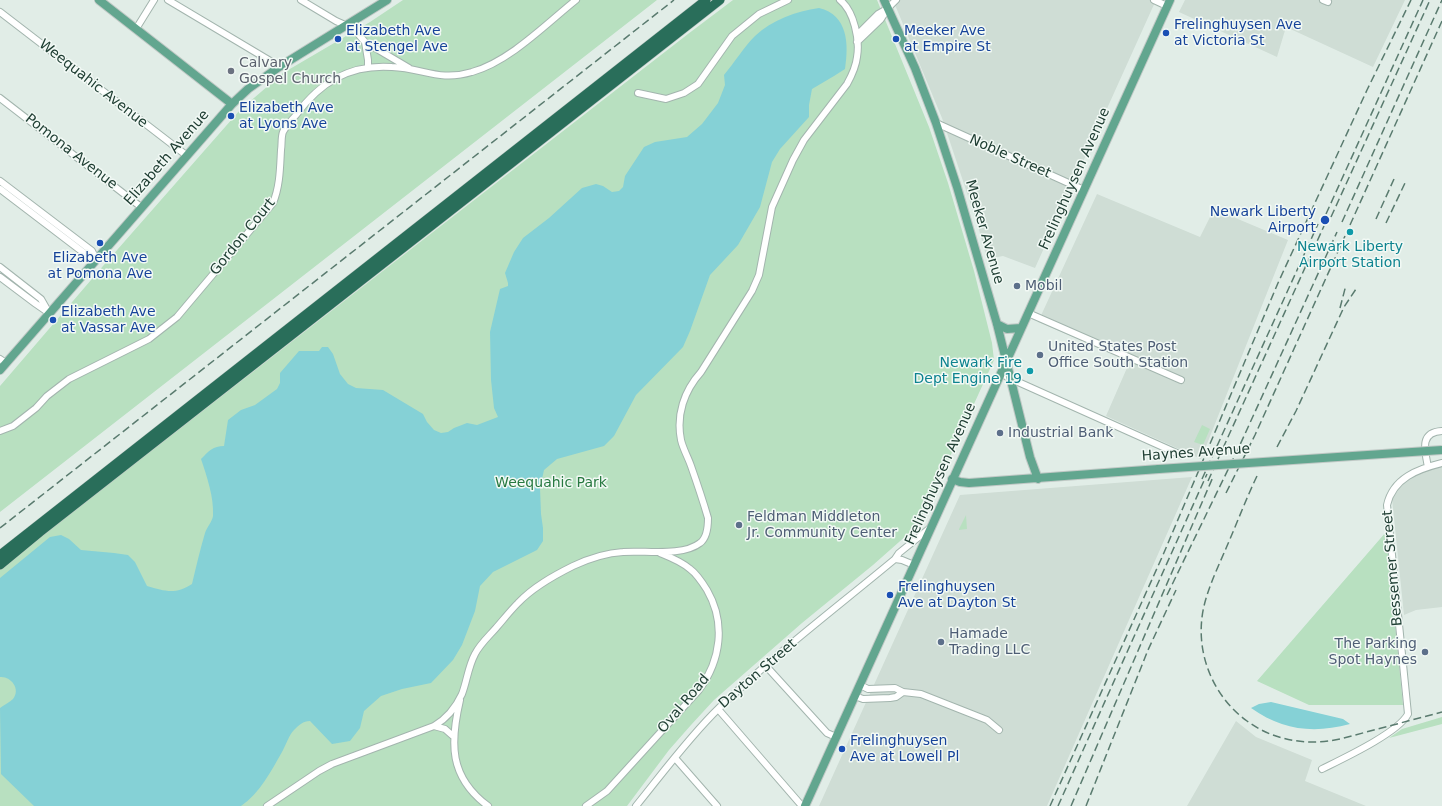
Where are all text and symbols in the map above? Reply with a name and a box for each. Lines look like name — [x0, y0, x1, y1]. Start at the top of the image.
place label: Frelinghuysen Ave at Victoria St — [1174, 17, 1302, 50]
place label: Elizabeth Ave at Stengel Ave — [346, 23, 448, 56]
place label: Meeker Ave at Empire St — [904, 23, 991, 56]
marker: Frelinghuysen Ave at Victoria St — [1161, 28, 1171, 38]
marker: Elizabeth Ave at Stengel Ave — [333, 34, 343, 44]
marker: Meeker Ave at Empire St — [891, 34, 901, 44]
street label: Weequahic Avenue — [35, 36, 151, 132]
place label: Calvary Gospel Church — [239, 55, 341, 88]
marker: Calvary Gospel Church — [226, 66, 236, 76]
place label: Elizabeth Ave at Lyons Ave — [239, 100, 334, 132]
street label: Frelinghuysen Avenue — [1036, 105, 1114, 253]
street label: Elizabeth Avenue — [121, 107, 213, 209]
street label: Pomona Avenue — [21, 111, 121, 193]
marker: Elizabeth Ave at Lyons Ave — [226, 111, 236, 121]
street label: Noble Street — [967, 132, 1053, 182]
street label: Meeker Avenue — [961, 178, 1007, 286]
street label: Gordon Court — [207, 195, 279, 279]
place label: Newark Liberty Airport — [1210, 204, 1316, 236]
marker: Newark Liberty Airport — [1319, 214, 1331, 226]
marker: Newark Liberty Airport Station — [1345, 227, 1355, 237]
marker: Elizabeth Ave at Pomona Ave — [95, 238, 105, 248]
place label: Newark Liberty Airport Station — [1297, 239, 1403, 272]
place label: Elizabeth Ave at Pomona Ave — [48, 250, 152, 282]
place label: Mobil — [1025, 278, 1062, 294]
marker: Mobil — [1012, 281, 1022, 291]
place label: Elizabeth Ave at Vassar Ave — [61, 304, 156, 336]
marker: Elizabeth Ave at Vassar Ave — [48, 315, 58, 325]
place label: United States Post Office South Station — [1048, 339, 1188, 372]
marker: United States Post Office South Station — [1035, 350, 1045, 360]
place label: Newark Fire Dept Engine 19 — [914, 355, 1022, 388]
marker: Newark Fire Dept Engine 19 — [1025, 366, 1035, 376]
street label: Frelinghuysen Avenue — [902, 400, 980, 548]
place label: Industrial Bank — [1008, 425, 1113, 441]
marker: Industrial Bank — [995, 428, 1005, 438]
street label: Haynes Avenue — [1141, 441, 1251, 465]
park label: Weequahic Park — [495, 475, 607, 491]
place label: Feldman Middleton Jr. Community Center — [747, 509, 897, 542]
street label: Bessemer Street — [1380, 509, 1406, 627]
marker: Feldman Middleton Jr. Community Center — [734, 520, 744, 530]
place label: Frelinghuysen Ave at Dayton St — [898, 579, 1016, 612]
marker: Frelinghuysen Ave at Dayton St — [885, 590, 895, 600]
place label: Hamade Trading LLC — [949, 626, 1030, 658]
street label: Dayton Street — [716, 636, 800, 712]
place label: The Parking Spot Haynes — [1329, 636, 1417, 668]
marker: Hamade Trading LLC — [936, 637, 946, 647]
marker: The Parking Spot Haynes — [1420, 647, 1430, 657]
street label: Oval Road — [655, 671, 713, 737]
place label: Frelinghuysen Ave at Lowell Pl — [850, 733, 959, 766]
marker: Frelinghuysen Ave at Lowell Pl — [837, 744, 847, 754]

